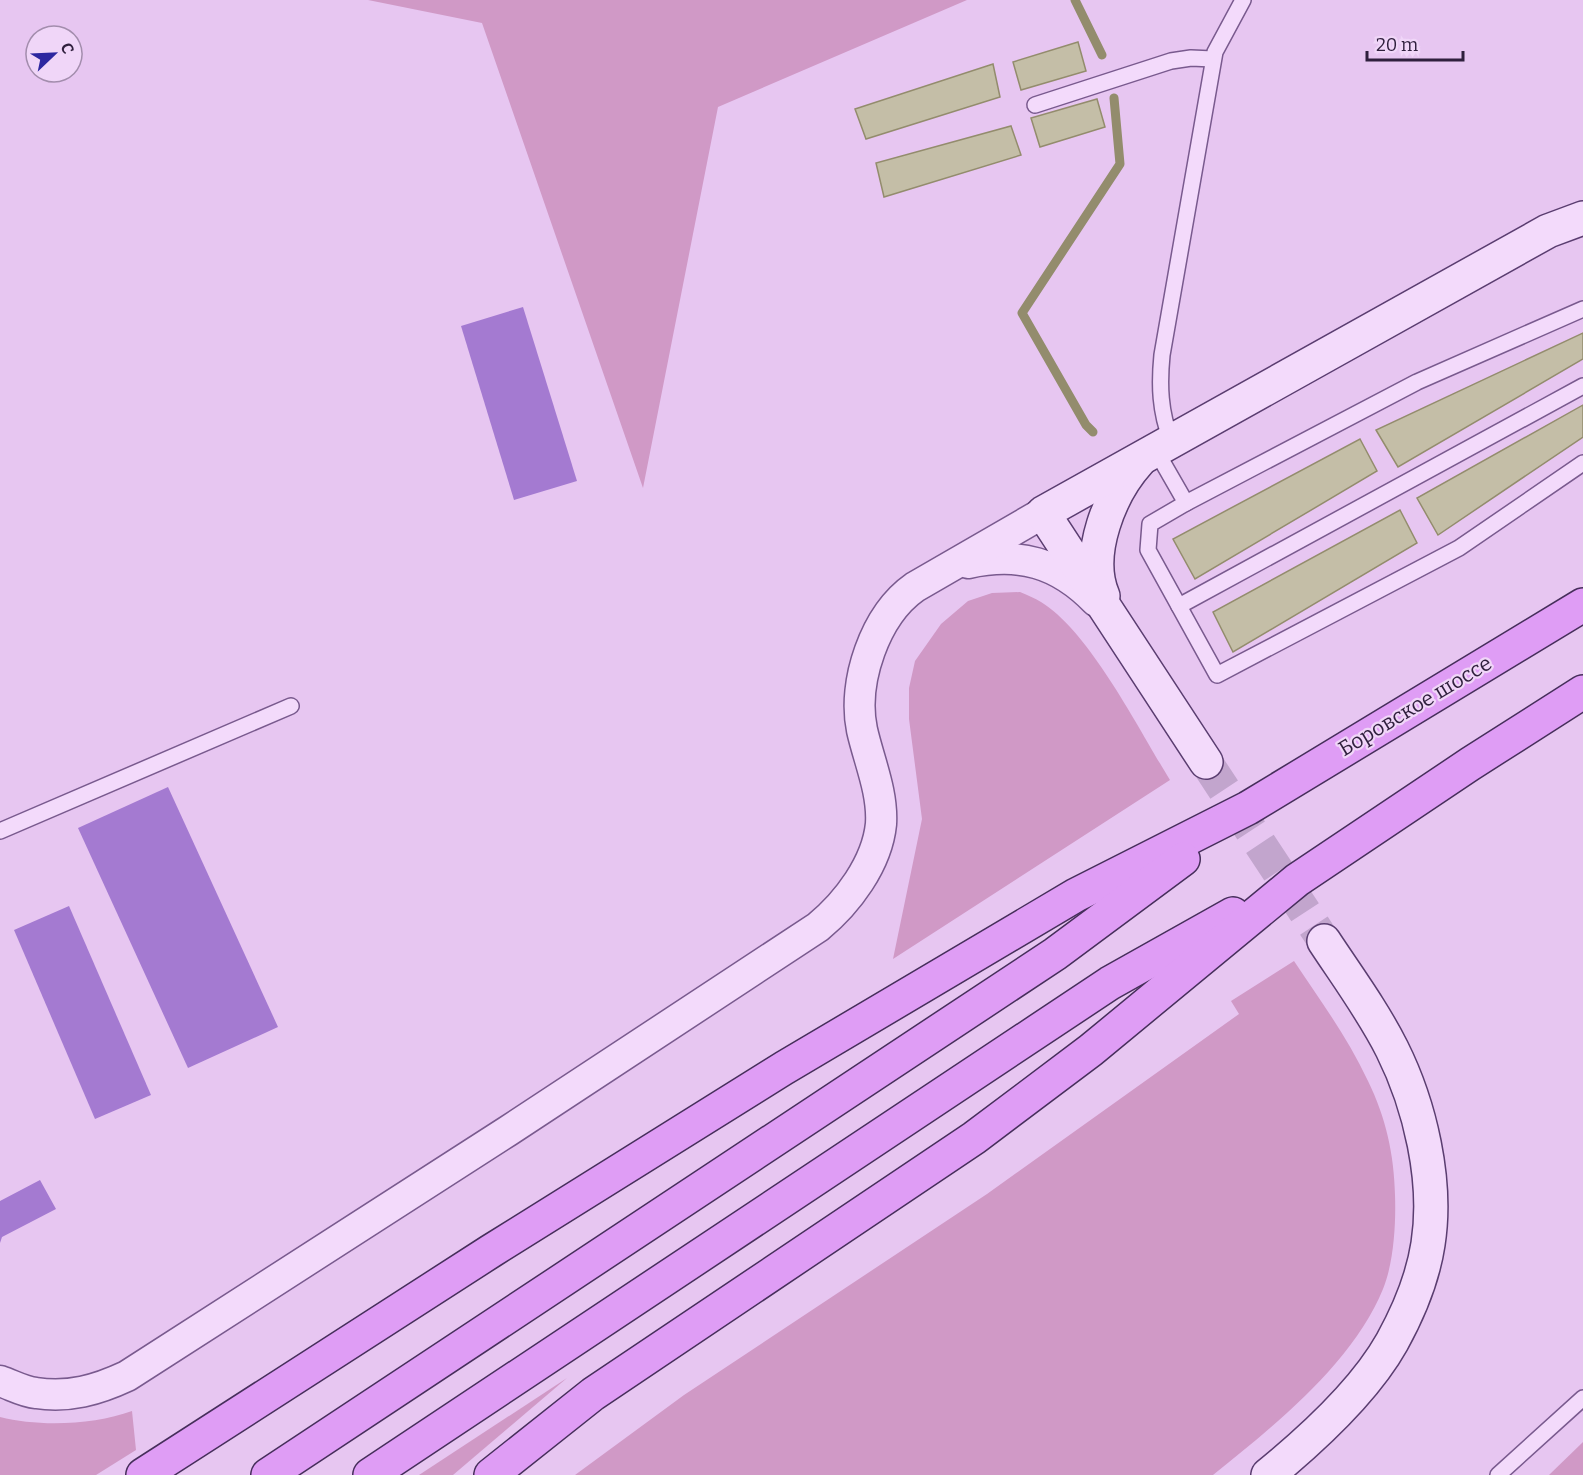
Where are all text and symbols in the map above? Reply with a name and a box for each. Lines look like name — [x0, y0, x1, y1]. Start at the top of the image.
north arrow — [24, 24, 84, 84]
scale bar — [1367, 24, 1463, 62]
text: 20 m — [1376, 34, 1418, 56]
text: С — [57, 40, 78, 57]
street label: Боровское шоссе — [1334, 650, 1496, 762]

